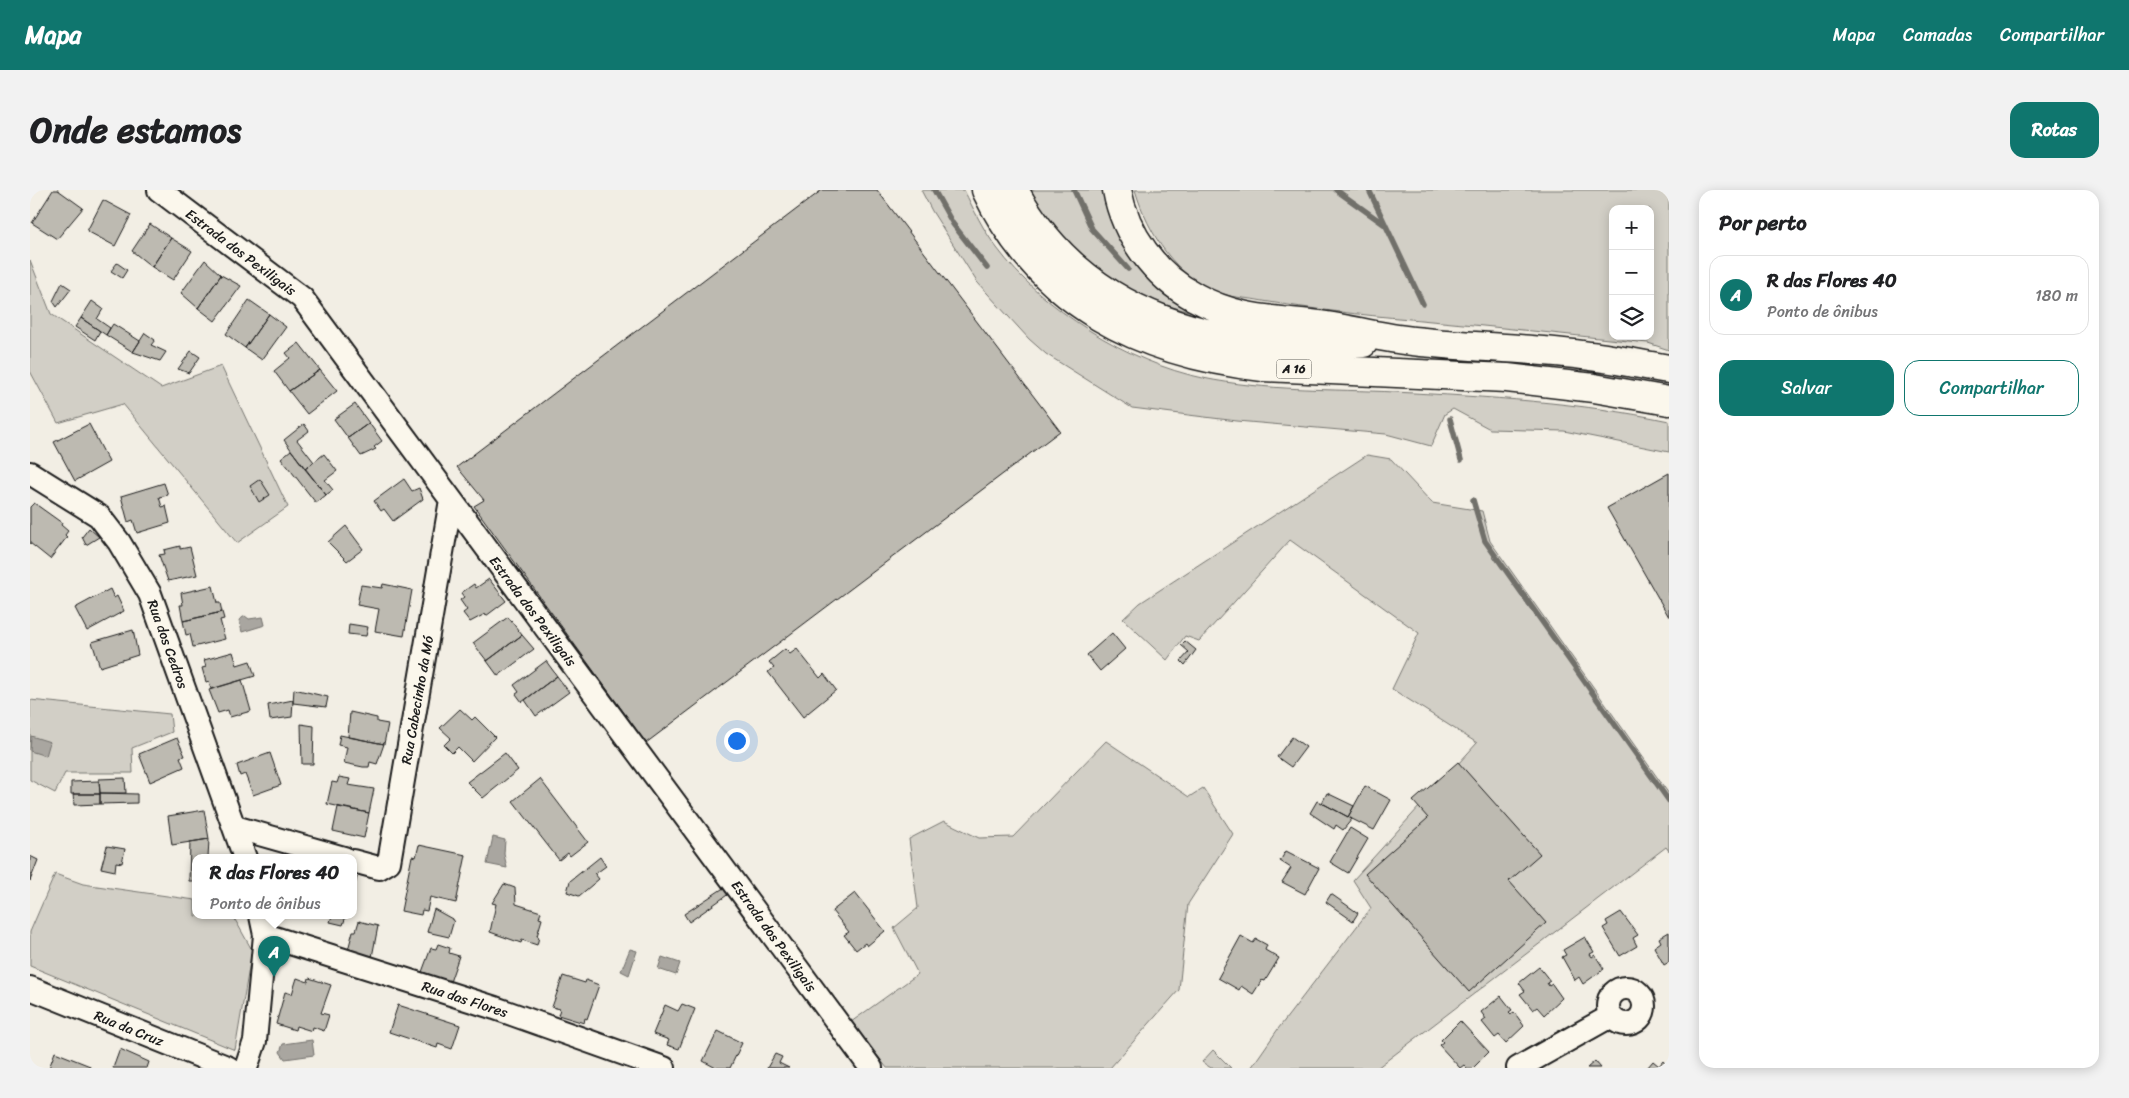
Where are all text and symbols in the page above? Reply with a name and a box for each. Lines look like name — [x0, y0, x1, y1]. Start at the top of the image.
text: Mapa — [25, 14, 81, 56]
text: Mapa — [1833, 19, 1875, 51]
text: Camadas — [1903, 19, 1972, 51]
text: Compartilhar — [2000, 19, 2104, 51]
text: Onde estamos — [30, 99, 241, 161]
button: Rotas — [2010, 102, 2099, 158]
street label: Estrada dos Pexiligais — [180, 202, 302, 303]
text: Por perto — [1719, 204, 1807, 242]
map controls — [1609, 205, 1654, 340]
button: + — [1609, 205, 1654, 250]
button: − — [1609, 250, 1654, 295]
text: R das Flores 40 — [1767, 264, 1897, 297]
text: A — [1731, 281, 1741, 310]
text: 180 m — [2035, 281, 2078, 310]
button: layers — [1609, 295, 1654, 340]
text: Ponto de ônibus — [1767, 297, 1878, 326]
road number: A 16 — [1276, 360, 1312, 378]
button: Salvar — [1719, 360, 1894, 416]
button: Compartilhar — [1904, 360, 2079, 416]
street label: Estrada dos Pexiligais — [482, 550, 583, 673]
street label: Rua dos Cedros — [140, 596, 195, 693]
street label: Rua Cabecinho da Mó — [394, 633, 441, 766]
your location — [724, 728, 750, 754]
popup — [192, 854, 357, 919]
text: R das Flores 40 — [210, 856, 339, 889]
street label: Estrada dos Pexiligais — [724, 875, 823, 998]
text: Ponto de ônibus — [210, 889, 321, 918]
pin: A — [258, 936, 290, 977]
street label: Rua das Flores — [419, 974, 512, 1025]
street label: Rua da Cruz — [90, 1003, 168, 1054]

